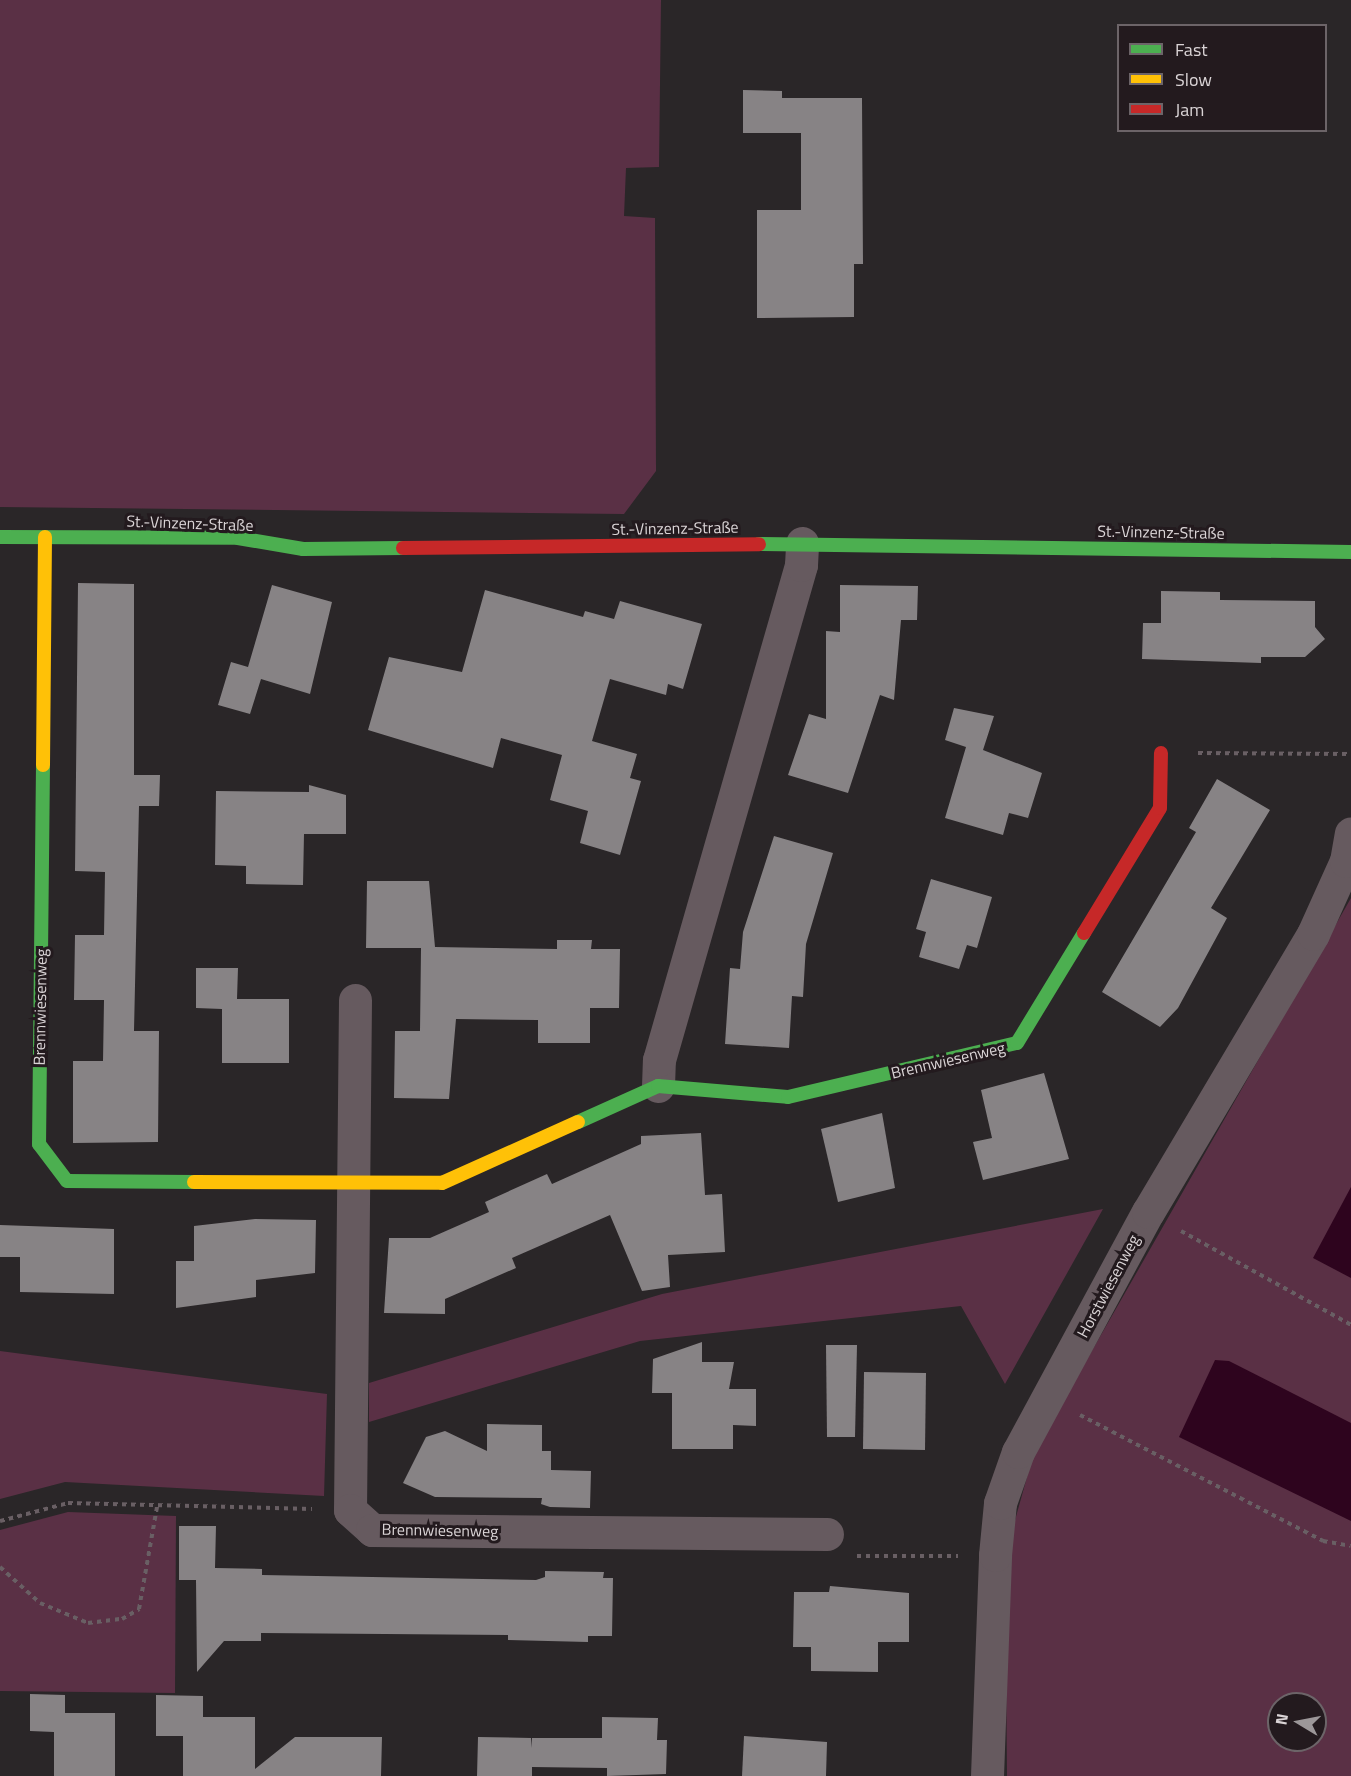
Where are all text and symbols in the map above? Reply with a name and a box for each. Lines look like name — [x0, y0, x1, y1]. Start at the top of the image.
legend — [1117, 24, 1327, 132]
text: Fast — [1175, 36, 1208, 63]
text: Slow — [1175, 66, 1212, 93]
text: Jam — [1175, 96, 1204, 123]
street label: St.-Vinzenz-Straße — [126, 511, 254, 535]
street label: St.-Vinzenz-Straße — [611, 517, 739, 539]
street label: St.-Vinzenz-Straße — [1097, 521, 1225, 543]
street label: Brennwiesenweg — [29, 949, 51, 1065]
street label: Brennwiesenweg — [889, 1038, 1007, 1082]
street label: Horstwiesenweg — [1073, 1231, 1143, 1341]
street label: Brennwiesenweg — [382, 1519, 498, 1541]
north arrow — [1267, 1692, 1327, 1752]
text: N — [1268, 1712, 1294, 1727]

